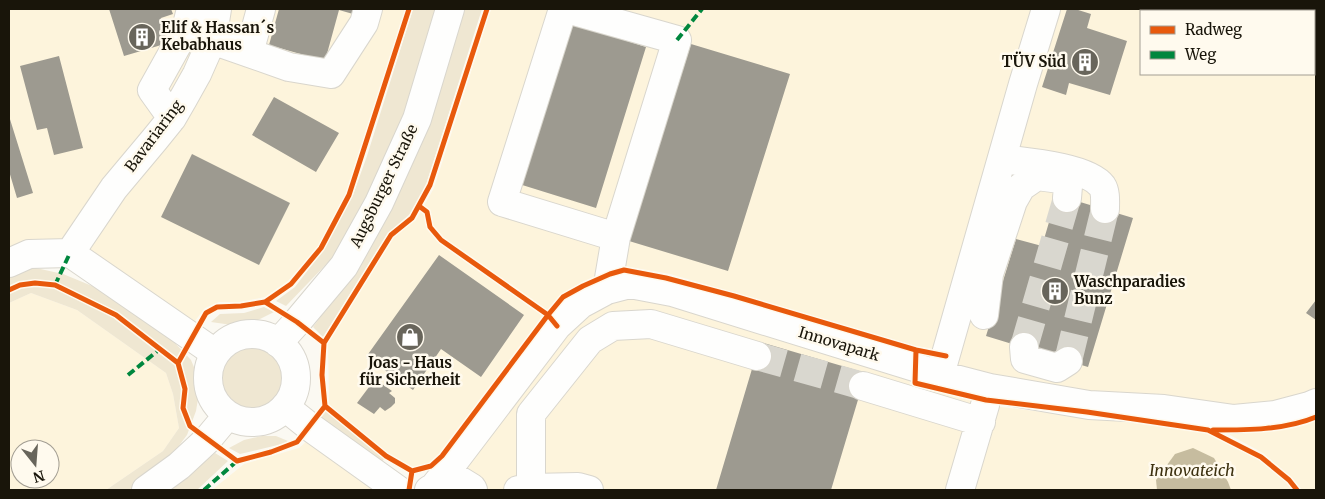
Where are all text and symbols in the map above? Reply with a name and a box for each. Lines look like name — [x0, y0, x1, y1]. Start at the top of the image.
legend — [1140, 10, 1315, 75]
place label: Elif & Hassan´s Kebabhaus — [161, 18, 275, 54]
text: Radweg — [1185, 20, 1242, 39]
building icon: Elif & Hassan´s Kebabhaus — [127, 22, 157, 52]
text: Weg — [1184, 45, 1216, 64]
building icon: TÜV Süd — [1070, 47, 1100, 77]
place label: TÜV Süd — [1002, 51, 1066, 71]
street label: Bavariaring — [120, 96, 187, 175]
street label: Augsburger Straße — [345, 121, 422, 251]
place label: Waschparadies Bunz — [1073, 272, 1186, 308]
building icon: Waschparadies Bunz — [1040, 276, 1070, 306]
shop icon: Joas - Haus für Sicherheit — [395, 322, 425, 352]
street label: Innovapark — [796, 322, 882, 365]
place label: Joas - Haus für Sicherheit — [359, 353, 461, 389]
north arrow — [10, 439, 60, 489]
water label: Innovateich — [1149, 460, 1235, 480]
text: N — [31, 466, 47, 487]

